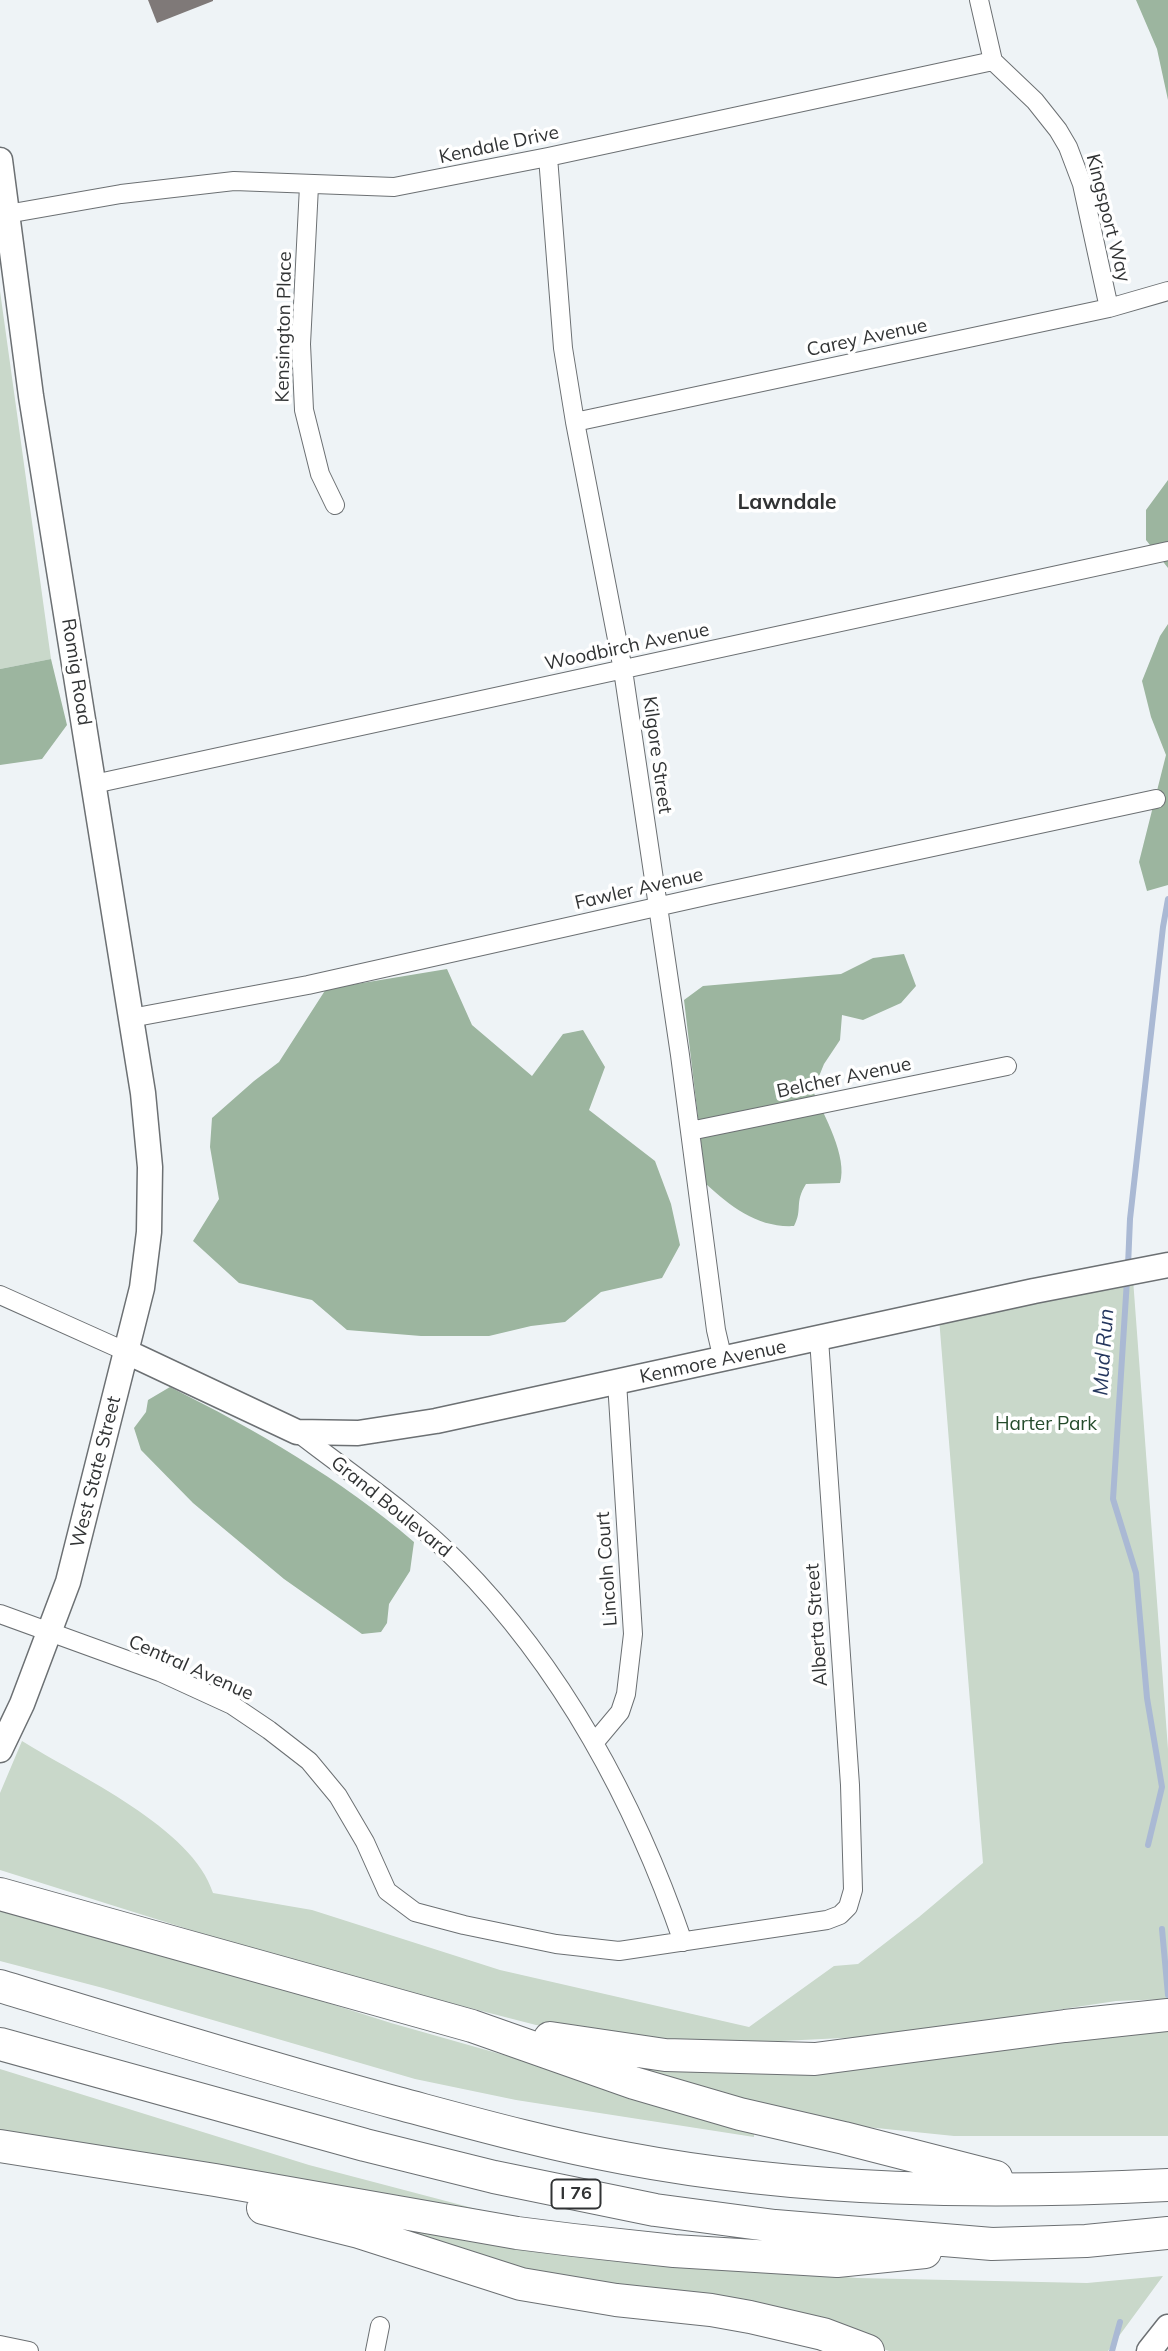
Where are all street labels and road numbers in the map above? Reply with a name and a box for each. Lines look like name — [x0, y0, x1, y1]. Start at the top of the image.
street label: Kendale Drive — [437, 121, 561, 169]
street label: Kingsport Way — [1081, 152, 1135, 284]
street label: Kensington Place — [271, 251, 297, 403]
street label: Carey Avenue — [805, 314, 929, 362]
street label: Romig Road — [56, 617, 96, 727]
street label: Woodbirch Avenue — [543, 618, 711, 676]
street label: Kilgore Street — [637, 695, 677, 815]
street label: Fawler Avenue — [573, 863, 705, 915]
street label: Belcher Avenue — [775, 1053, 913, 1103]
street label: Kenmore Avenue — [638, 1335, 788, 1389]
street label: West State Street — [66, 1394, 126, 1550]
street label: Grand Boulevard — [326, 1451, 456, 1563]
street label: Lincoln Court — [592, 1511, 622, 1627]
street label: Alberta Street — [801, 1563, 833, 1687]
street label: Central Avenue — [125, 1630, 257, 1706]
road number: I 76 — [552, 2180, 600, 2208]

